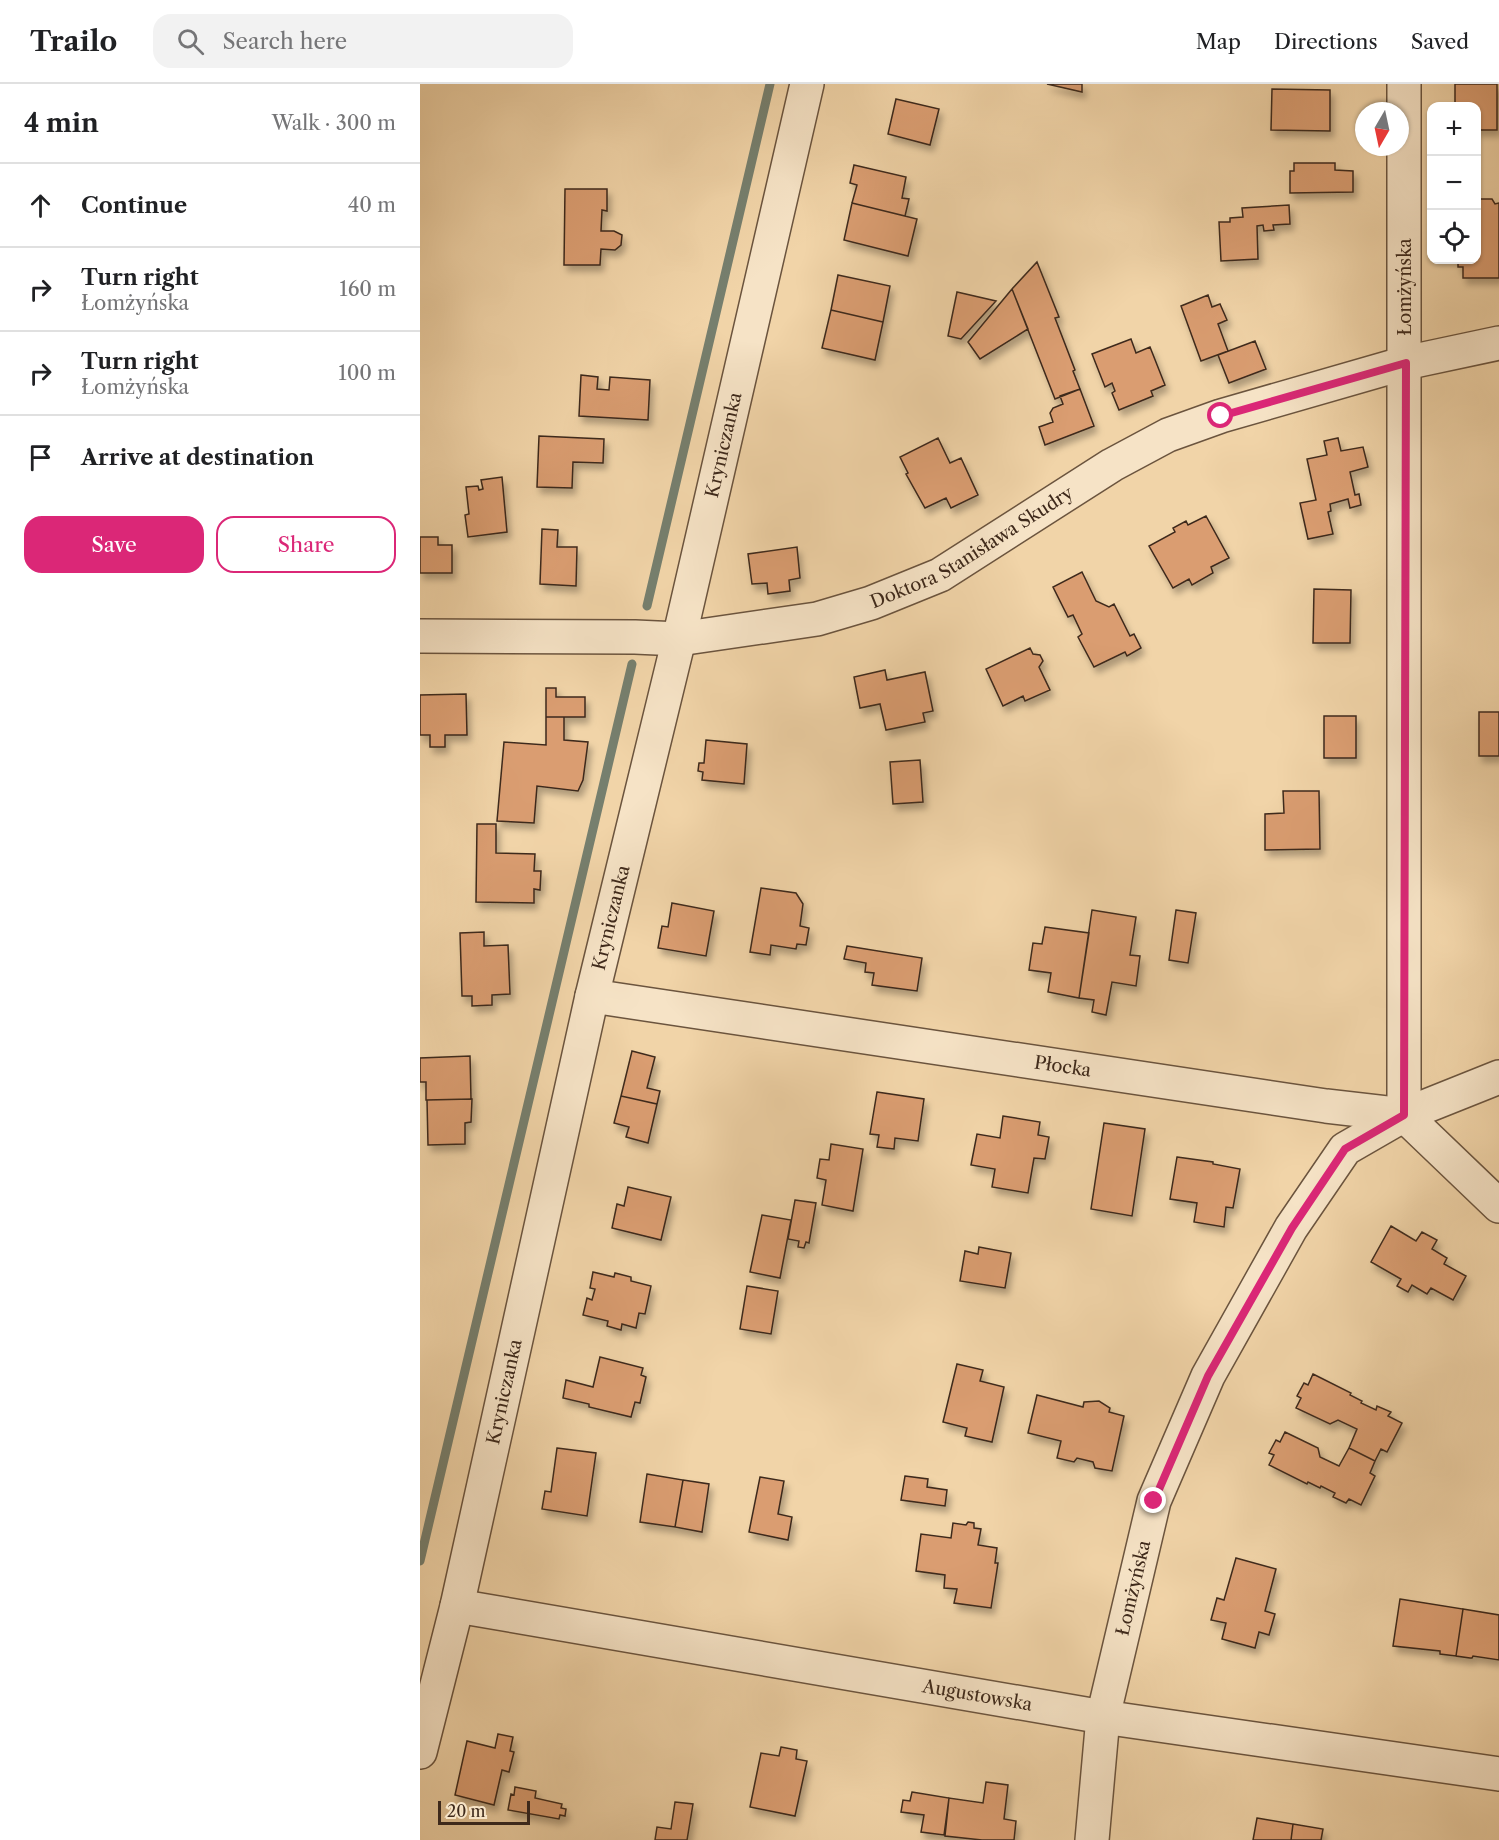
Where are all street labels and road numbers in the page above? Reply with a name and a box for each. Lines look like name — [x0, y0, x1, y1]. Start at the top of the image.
street label: Łomżyńska — [1394, 238, 1416, 336]
street label: Kryniczanka — [701, 390, 747, 500]
street label: Doktora Stanisława Skudry — [867, 481, 1078, 613]
street label: Kryniczanka — [588, 862, 635, 972]
street label: Płocka — [1033, 1051, 1093, 1082]
street label: Kryniczanka — [482, 1336, 527, 1447]
street label: Łomżyńska — [1112, 1538, 1155, 1638]
street label: Augustowska — [920, 1675, 1035, 1716]

